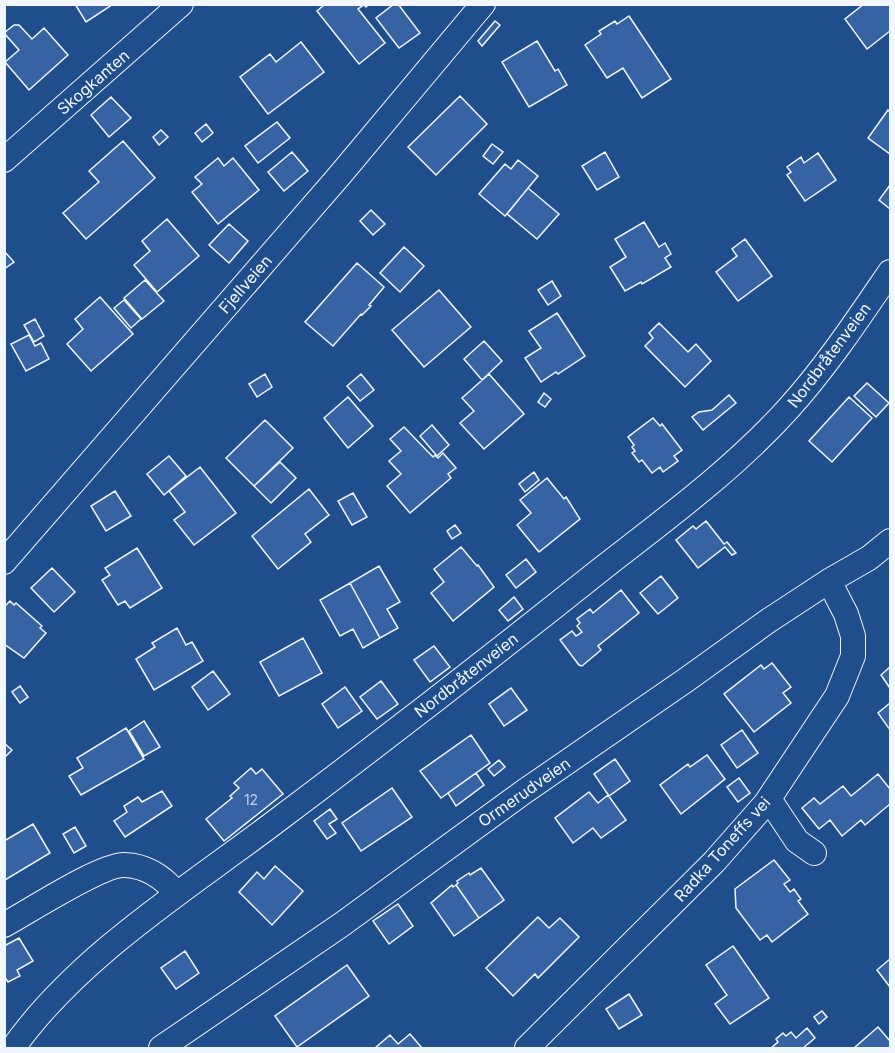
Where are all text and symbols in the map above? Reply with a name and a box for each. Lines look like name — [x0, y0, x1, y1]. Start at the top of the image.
street label: Skogkanten — [53, 45, 133, 119]
street label: Fjellveien — [214, 251, 276, 317]
street label: Nordbråtenveien — [783, 299, 875, 411]
street label: Nordbråtenveien — [410, 628, 522, 722]
street label: Ormerudveien — [474, 753, 574, 831]
house number: 12 — [244, 791, 258, 808]
street label: Radka Toneffs vei — [670, 792, 774, 906]

